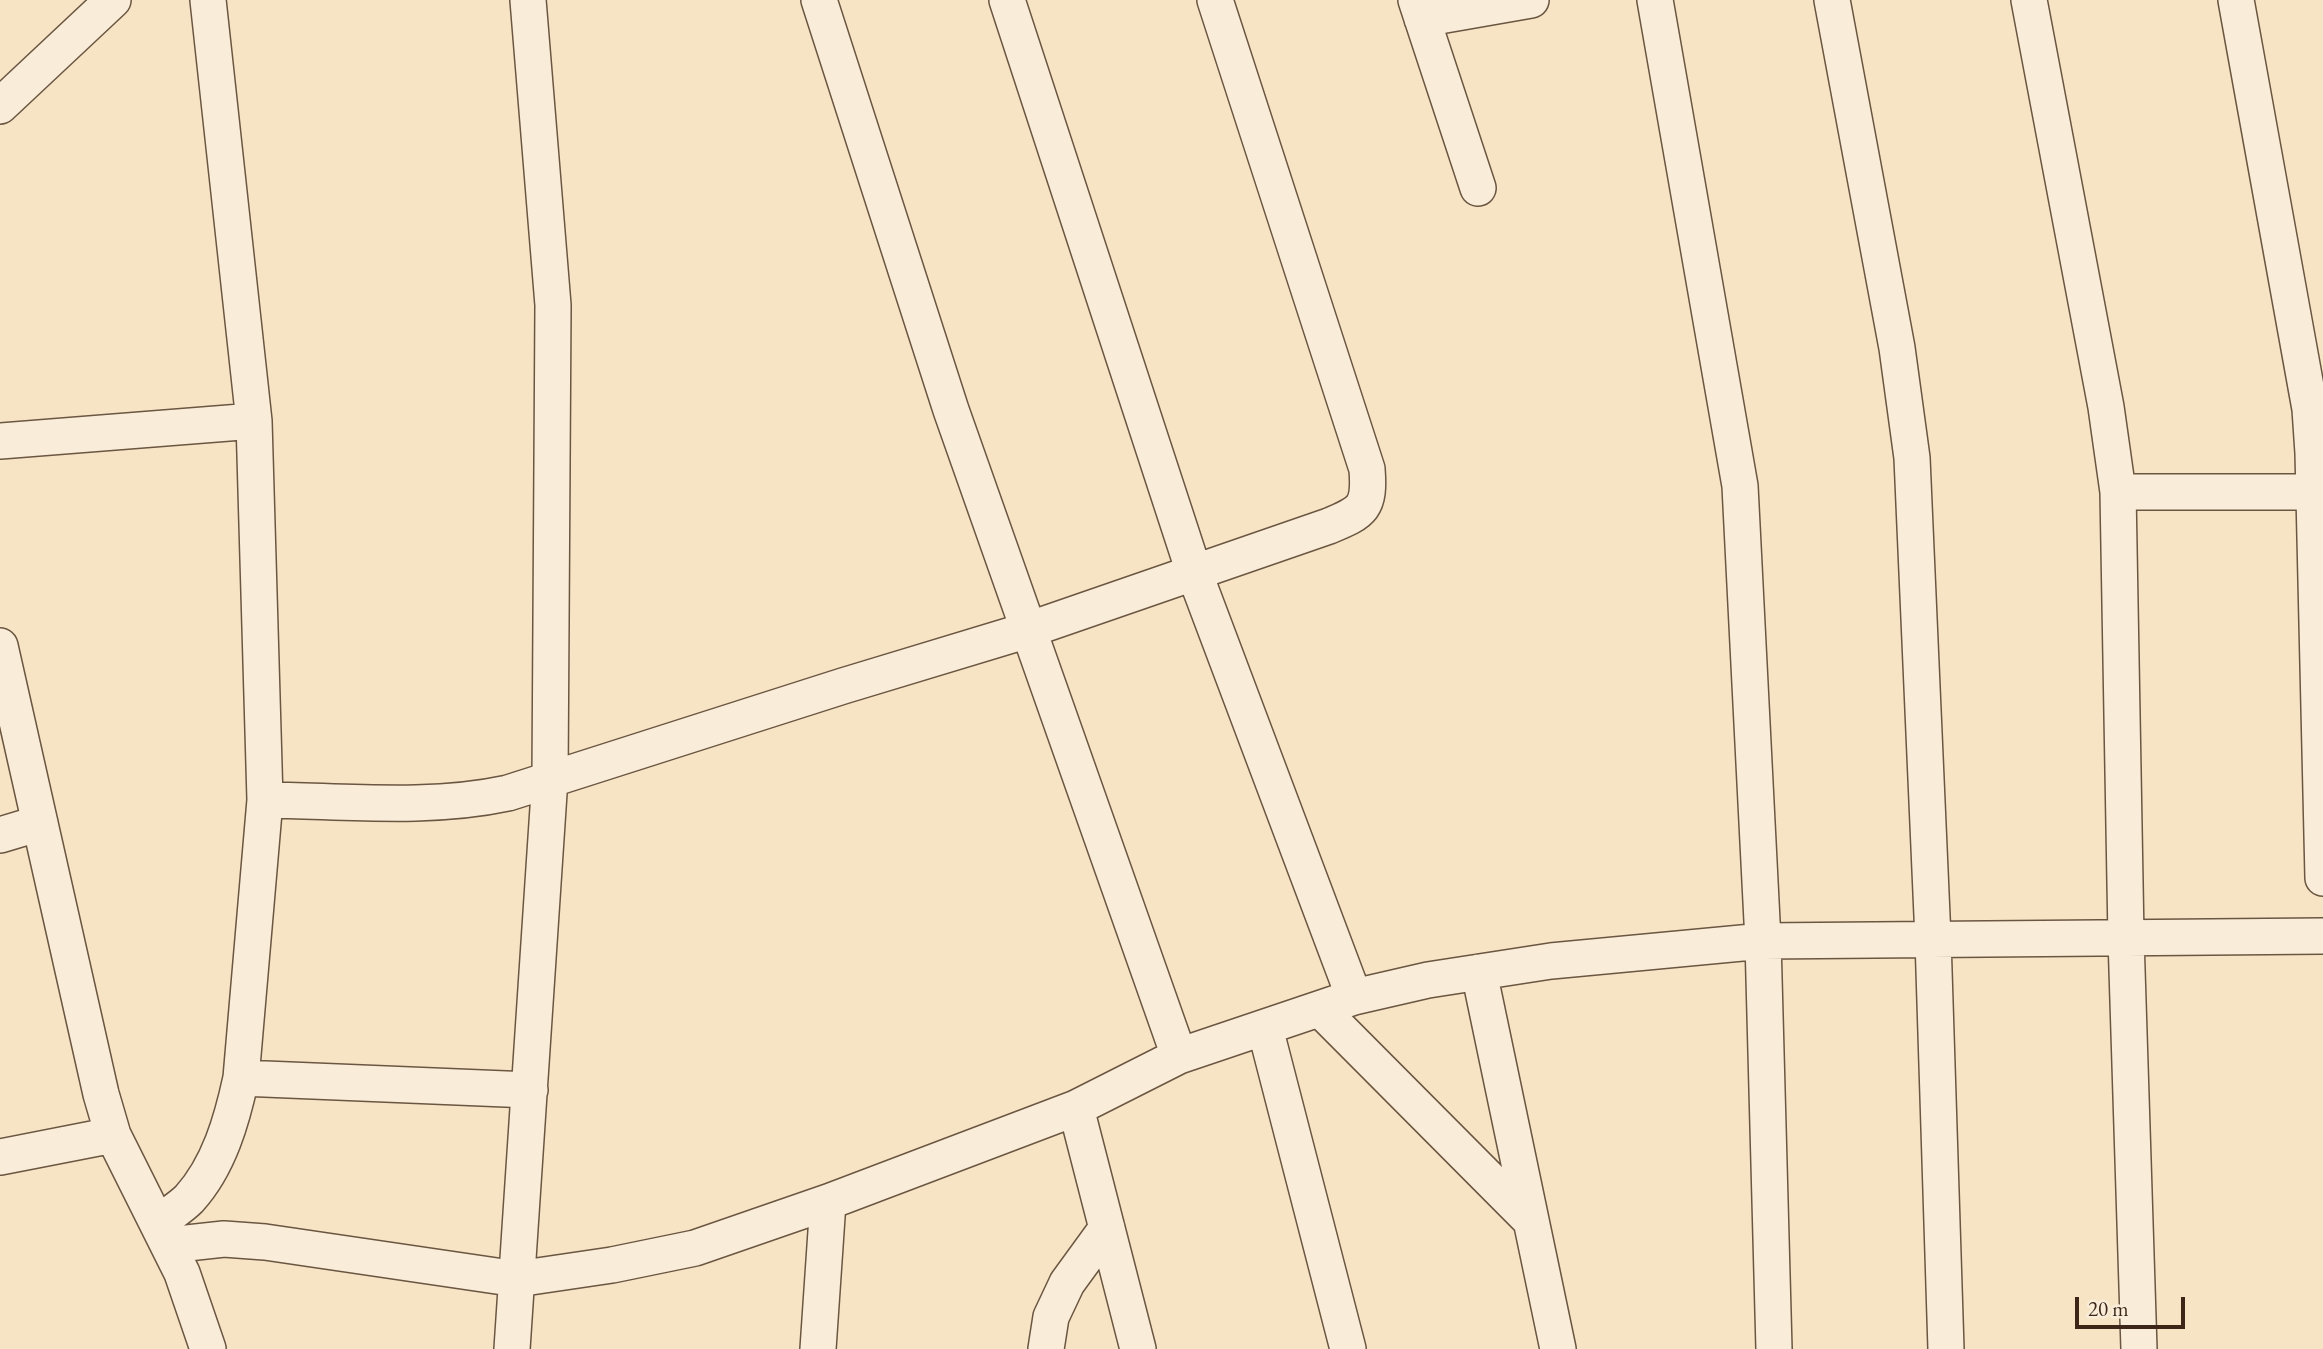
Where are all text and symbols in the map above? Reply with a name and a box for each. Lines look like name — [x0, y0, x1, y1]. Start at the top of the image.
scale bar — [2078, 1282, 2188, 1326]
text: 20 m — [2088, 1295, 2129, 1322]

